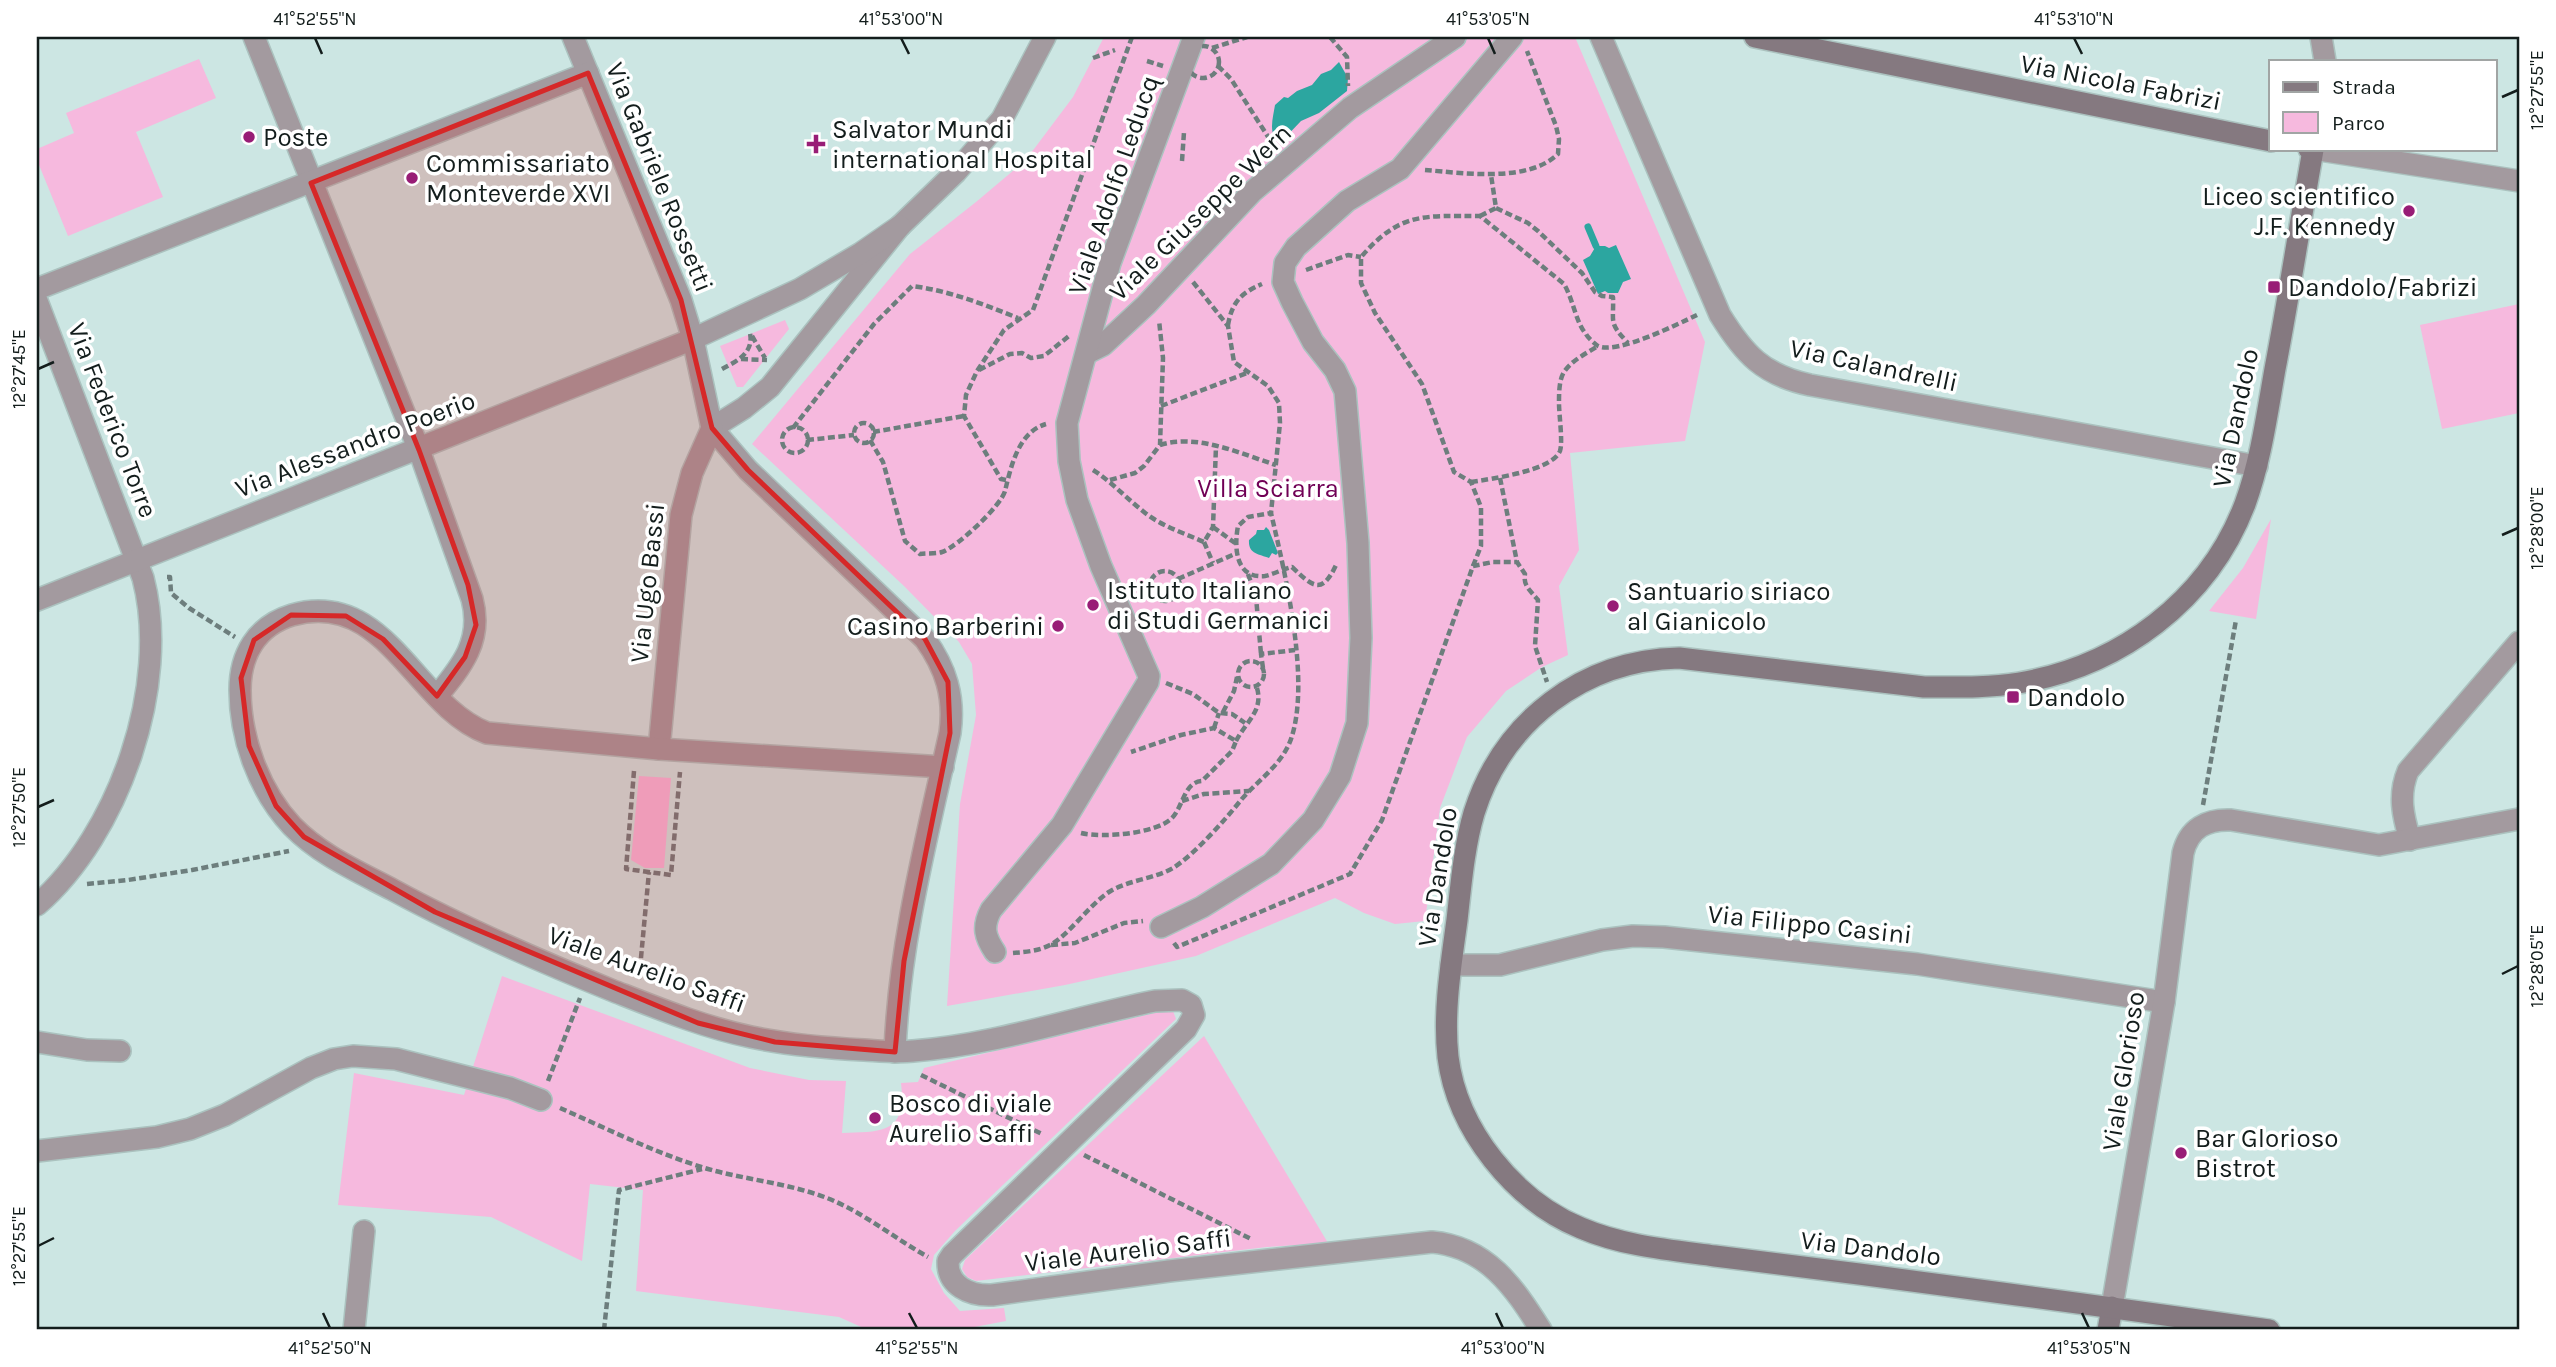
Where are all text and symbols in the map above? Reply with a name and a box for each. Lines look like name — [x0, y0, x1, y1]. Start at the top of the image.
text: 41°52'55"N — [273, 8, 357, 30]
text: 41°53'00"N — [859, 8, 943, 30]
text: 41°53'05"N — [1446, 8, 1530, 30]
text: 41°53'10"N — [2034, 8, 2114, 30]
street label: Via Nicola Fabrizi — [2018, 48, 2224, 117]
text: 12°27'55"E — [2526, 50, 2548, 130]
street label: Via Gabriele Rossetti — [599, 58, 720, 296]
legend — [2269, 60, 2496, 150]
street label: Viale Adolfo Leducq — [1061, 71, 1166, 299]
text: Strada — [2332, 75, 2396, 99]
text: Parco — [2332, 111, 2385, 135]
place label: Salvator Mundi international Hospital — [832, 114, 1093, 175]
street label: Viale Giuseppe Wern — [1103, 117, 1298, 307]
place label: Poste — [263, 122, 328, 153]
marker: Poste — [241, 129, 257, 145]
marker: Salvator Mundi international Hospital — [806, 134, 826, 154]
place label: Commissariato Monteverde XVI — [426, 148, 610, 209]
marker: Commissariato Monteverde XVI — [404, 170, 420, 186]
place label: Liceo scientifico J.F. Kennedy — [2202, 181, 2395, 242]
marker: Liceo scientifico J.F. Kennedy — [2401, 203, 2417, 219]
place label: Dandolo/Fabrizi — [2288, 272, 2477, 303]
marker: Dandolo/Fabrizi — [2266, 279, 2282, 295]
street label: Via Federico Torre — [61, 318, 164, 522]
text: 12°27'45"E — [8, 329, 30, 409]
street label: Via Calandrelli — [1787, 333, 1961, 398]
street label: Via Dandolo — [2206, 346, 2265, 490]
street label: Via Alessandro Poerio — [231, 384, 479, 504]
park label: Villa Sciarra — [1197, 473, 1339, 504]
text: 12°28'00"E — [2526, 486, 2548, 570]
street label: Via Ugo Bassi — [624, 502, 671, 664]
place label: Istituto Italiano di Studi Germanici — [1107, 575, 1330, 636]
place label: Santuario siriaco al Gianicolo — [1627, 576, 1831, 637]
marker: Istituto Italiano di Studi Germanici — [1085, 597, 1101, 613]
marker: Santuario siriaco al Gianicolo — [1605, 598, 1621, 614]
place label: Casino Barberini — [847, 611, 1044, 642]
marker: Casino Barberini — [1050, 618, 1066, 634]
place label: Dandolo — [2027, 682, 2125, 713]
marker: Dandolo — [2005, 689, 2021, 705]
text: 12°27'50"E — [8, 767, 30, 847]
street label: Via Dandolo — [1411, 805, 1464, 949]
street label: Via Filippo Casini — [1706, 898, 1914, 951]
street label: Viale Aurelio Saffi — [544, 919, 750, 1020]
text: 12°28'05"E — [2526, 925, 2548, 1007]
street label: Viale Glorioso — [2096, 989, 2151, 1153]
place label: Bosco di viale Aurelio Saffi — [889, 1088, 1052, 1149]
marker: Bosco di viale Aurelio Saffi — [867, 1110, 883, 1126]
place label: Bar Glorioso Bistrot — [2195, 1123, 2339, 1184]
marker: Bar Glorioso Bistrot — [2173, 1145, 2189, 1161]
text: 12°27'55"E — [8, 1206, 30, 1286]
street label: Viale Aurelio Saffi — [1023, 1222, 1233, 1279]
street label: Via Dandolo — [1799, 1225, 1943, 1272]
text: 41°52'50"N — [288, 1337, 372, 1359]
text: 41°52'55"N — [875, 1337, 959, 1359]
text: 41°53'00"N — [1461, 1337, 1545, 1359]
text: 41°53'05"N — [2047, 1337, 2131, 1359]

